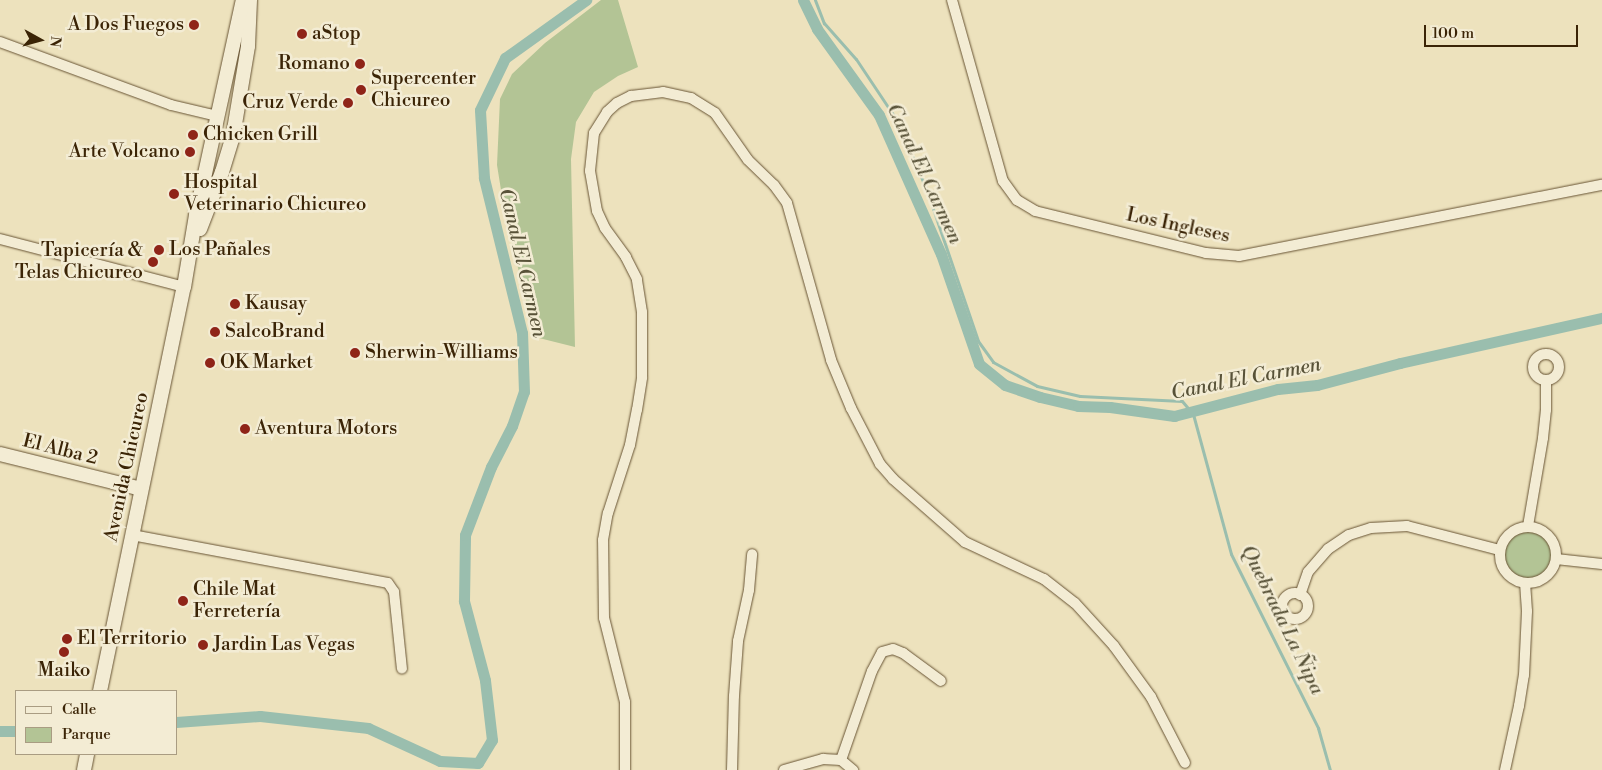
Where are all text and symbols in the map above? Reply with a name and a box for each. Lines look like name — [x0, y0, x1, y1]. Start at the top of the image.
place label: A Dos Fuegos — [68, 14, 184, 36]
north arrow — [15, 15, 65, 65]
scale bar — [1427, 15, 1581, 47]
marker: A Dos Fuegos — [188, 19, 200, 31]
place label: aStop — [312, 23, 361, 45]
text: 100 m — [1432, 24, 1474, 43]
marker: aStop — [296, 28, 308, 40]
text: N — [45, 35, 64, 48]
place label: Romano — [278, 53, 350, 75]
marker: Romano — [354, 58, 366, 70]
place label: Supercenter Chicureo — [371, 68, 476, 112]
marker: Supercenter Chicureo — [355, 84, 367, 96]
place label: Cruz Verde — [242, 92, 338, 114]
marker: Cruz Verde — [342, 97, 354, 109]
water label: Canal El Carmen — [881, 100, 967, 248]
place label: Chicken Grill — [203, 124, 318, 146]
marker: Chicken Grill — [187, 129, 199, 141]
place label: Arte Volcano — [69, 141, 180, 163]
marker: Arte Volcano — [184, 146, 196, 158]
place label: Hospital Veterinario Chicureo — [184, 172, 366, 216]
water label: Canal El Carmen — [493, 186, 551, 340]
marker: Hospital Veterinario Chicureo — [168, 188, 180, 200]
street label: Los Ingleses — [1124, 204, 1232, 248]
place label: Los Pañales — [169, 239, 271, 261]
place label: Tapicería & Telas Chicureo — [15, 240, 143, 284]
marker: Los Pañales — [153, 244, 165, 256]
marker: Tapicería & Telas Chicureo — [147, 256, 159, 268]
place label: Kausay — [245, 293, 307, 315]
marker: Kausay — [229, 298, 241, 310]
place label: SalcoBrand — [225, 321, 325, 343]
marker: SalcoBrand — [209, 326, 221, 338]
place label: Sherwin-Williams — [365, 342, 518, 364]
marker: Sherwin-Williams — [349, 347, 361, 359]
place label: OK Market — [220, 352, 313, 374]
water label: Canal El Carmen — [1169, 353, 1323, 405]
marker: OK Market — [204, 357, 216, 369]
street label: Avenida Chicureo — [100, 390, 154, 544]
place label: Aventura Motors — [255, 418, 397, 440]
marker: Aventura Motors — [239, 423, 251, 435]
street label: El Alba 2 — [20, 430, 100, 470]
water label: Quebrada La Ñipa — [1235, 541, 1329, 699]
place label: Chile Mat Ferretería — [193, 579, 281, 623]
marker: Chile Mat Ferretería — [177, 595, 189, 607]
place label: El Territorio — [77, 628, 187, 650]
marker: El Territorio — [61, 633, 73, 645]
place label: Jardin Las Vegas — [213, 634, 355, 656]
marker: Jardin Las Vegas — [197, 639, 209, 651]
marker: Maiko — [58, 646, 70, 658]
place label: Maiko — [37, 660, 91, 682]
legend — [15, 690, 178, 755]
text: Calle — [62, 700, 96, 719]
text: Parque — [62, 725, 111, 744]

